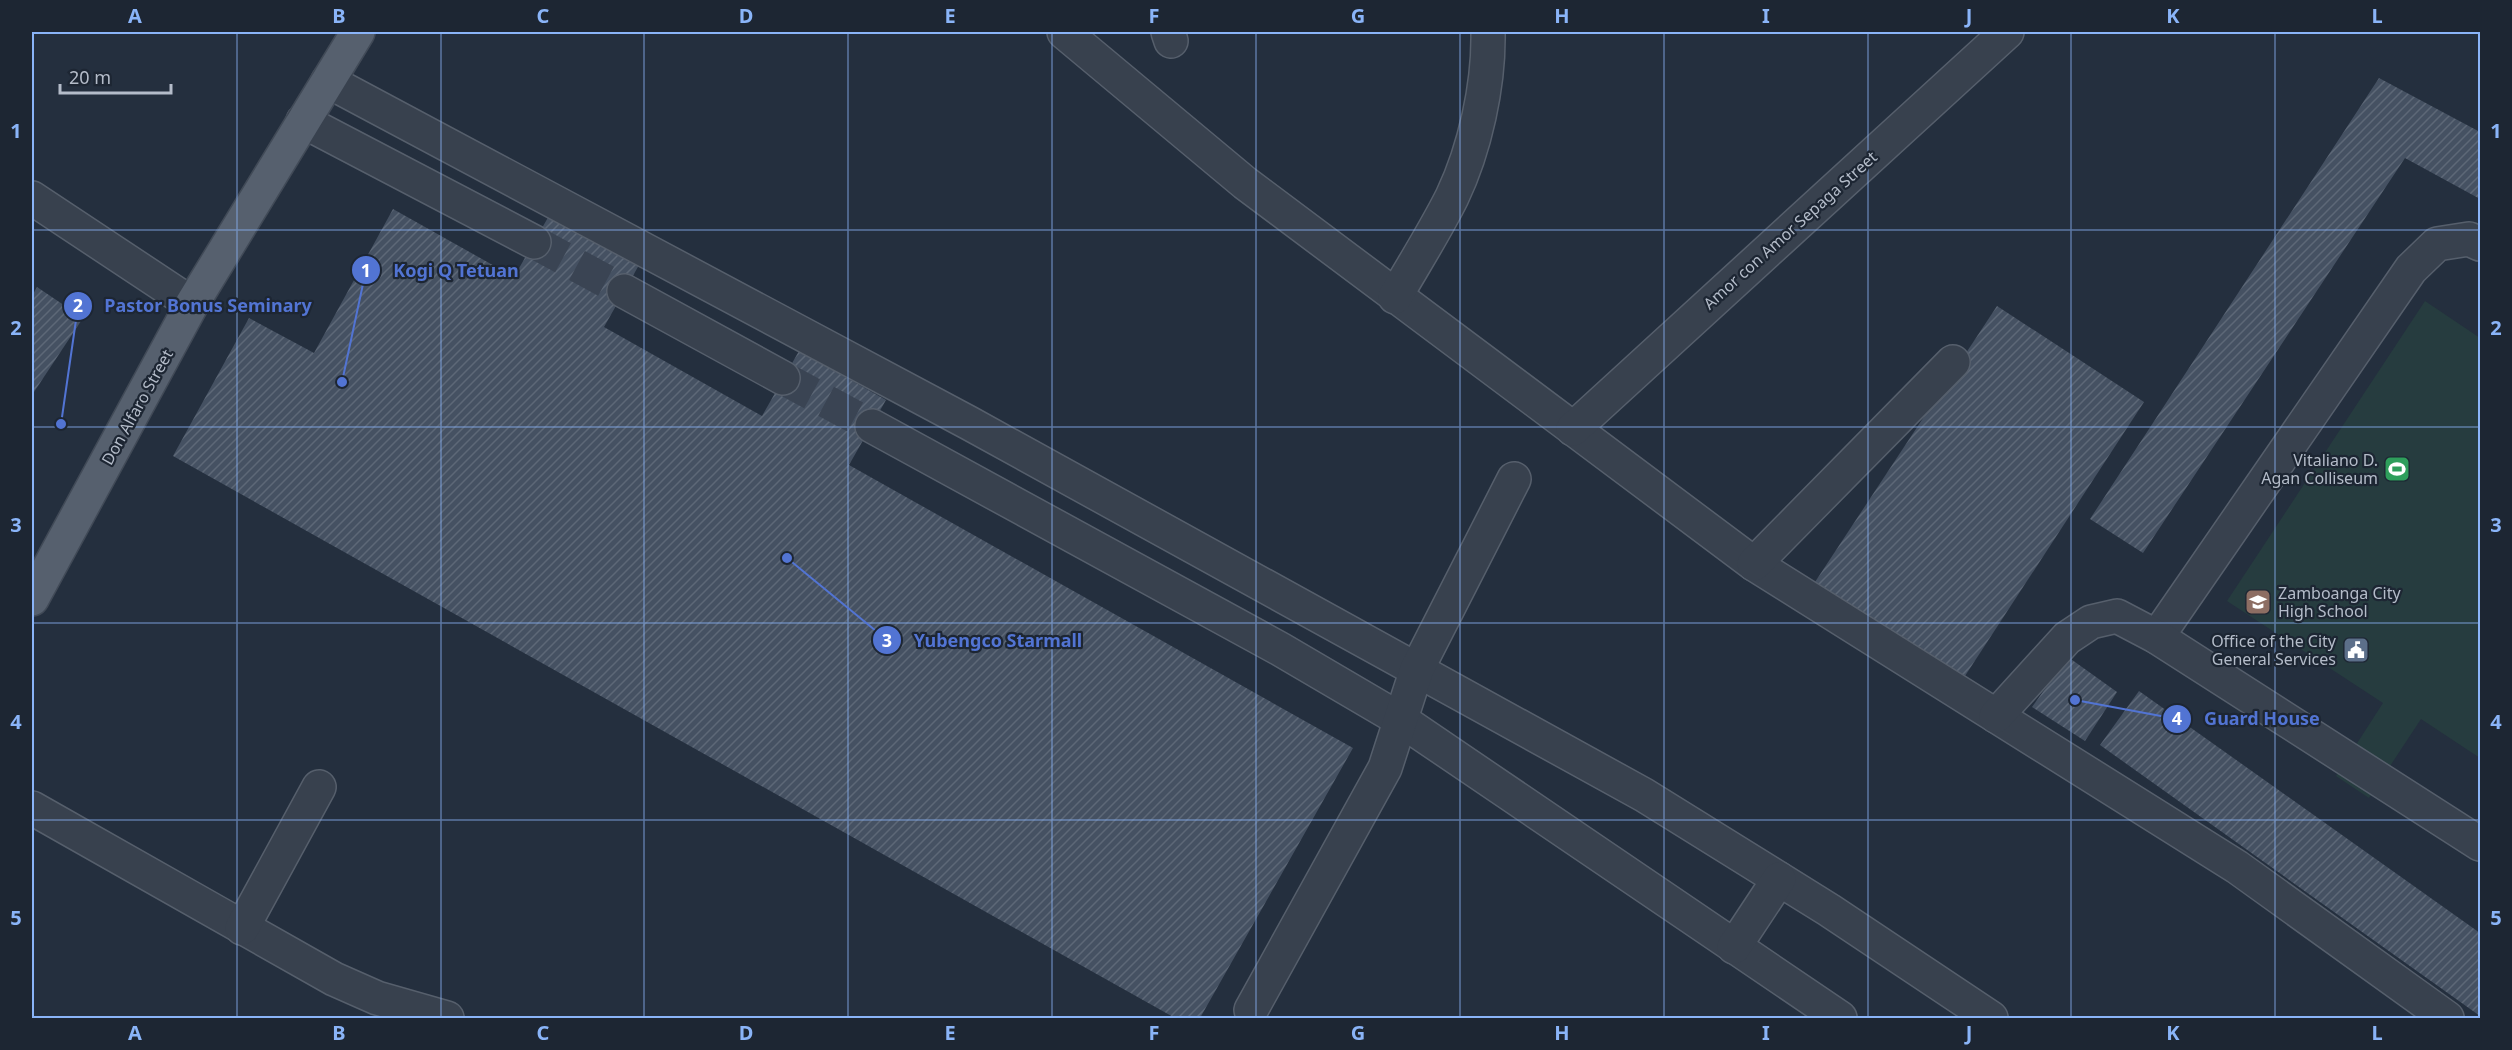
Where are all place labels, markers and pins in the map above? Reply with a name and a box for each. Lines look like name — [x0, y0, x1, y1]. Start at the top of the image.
callout: Kogi Q Tetuan — [351, 252, 531, 288]
callout: Pastor Bonus Seminary — [63, 288, 324, 324]
place label: Vitaliano D. Agan Colliseum — [2261, 449, 2378, 489]
sports icon: Vitaliano D. Agan Colliseum — [2382, 454, 2412, 484]
place label: Zamboanga City High School — [2278, 582, 2401, 622]
school or university icon: Zamboanga City High School — [2243, 587, 2273, 617]
callout: Yubengco Starmall — [872, 622, 1094, 658]
place label: Office of the City General Services — [2211, 630, 2337, 670]
public building icon: Office of the City General Services — [2341, 635, 2371, 665]
callout: Guard House — [2162, 701, 2332, 737]

